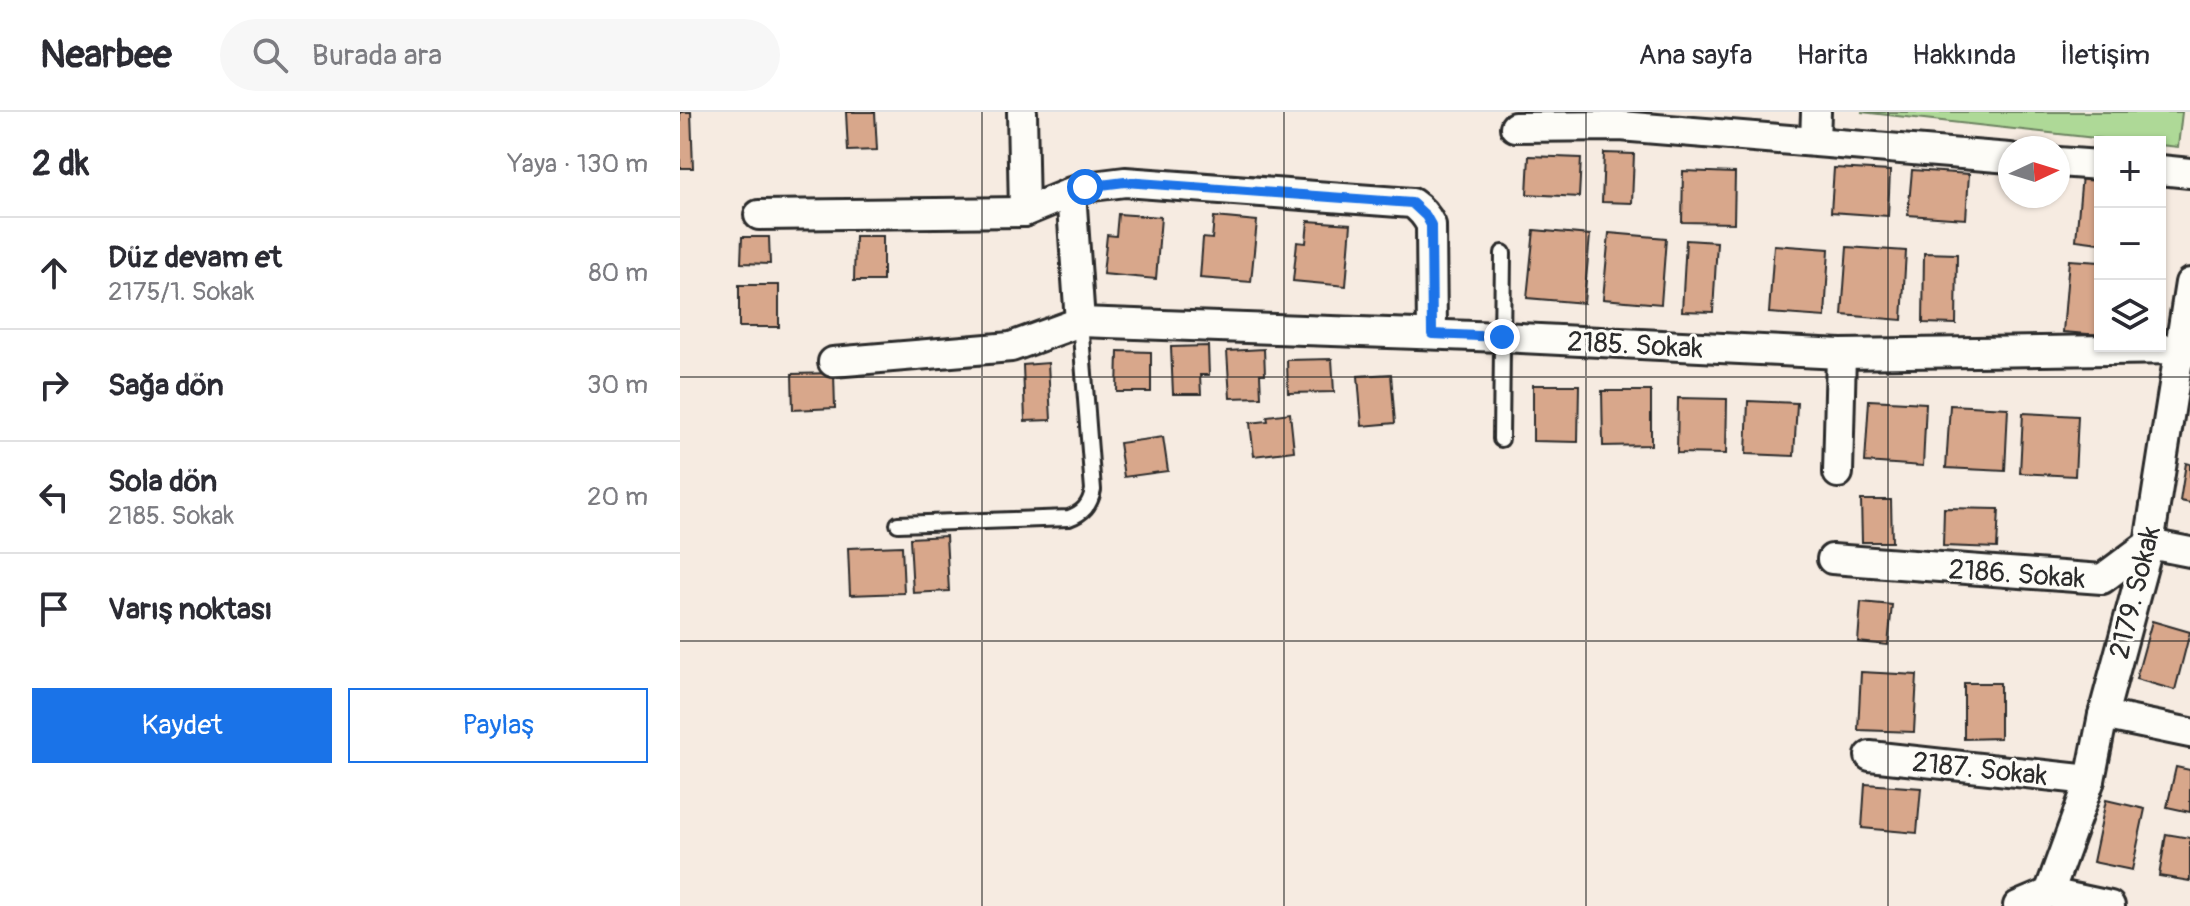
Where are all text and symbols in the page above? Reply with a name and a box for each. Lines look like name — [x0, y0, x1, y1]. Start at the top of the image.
search box — [220, 19, 780, 91]
text: Nearbee — [40, 31, 172, 79]
icon: search — [248, 33, 292, 77]
text: Burada ara — [312, 37, 442, 74]
text: Ana sayfa — [1639, 38, 1752, 73]
text: Harita — [1796, 38, 1868, 73]
text: Hakkında — [1912, 38, 2016, 73]
text: İletişim — [2060, 38, 2150, 73]
north arrow — [1998, 136, 2070, 208]
map controls — [2094, 136, 2166, 352]
button: + — [2094, 136, 2166, 208]
text: 2 dk — [32, 143, 89, 186]
text: Yaya · 130 m — [508, 148, 648, 180]
route start — [1067, 169, 1103, 205]
button: − — [2094, 208, 2166, 280]
text: Düz devam et — [108, 239, 282, 276]
icon: ahead — [32, 251, 76, 295]
text: 80 m — [588, 257, 648, 289]
text: 2175/1. Sokak — [108, 276, 254, 308]
button: layers — [2094, 280, 2166, 352]
route end — [1484, 319, 1520, 355]
street label: 2185. Sokak — [1566, 324, 1704, 367]
icon: right — [32, 363, 76, 407]
text: Sağa dön — [108, 367, 224, 404]
text: 30 m — [587, 369, 648, 401]
text: Sola dön — [108, 463, 217, 500]
icon: left — [32, 475, 76, 519]
text: 20 m — [587, 481, 648, 513]
text: 2185. Sokak — [108, 500, 234, 532]
street label: 2179. Sokak — [2102, 522, 2169, 662]
street label: 2186. Sokak — [1947, 552, 2087, 597]
icon: arrive — [32, 587, 76, 631]
text: Varış noktası — [108, 591, 272, 628]
button: Kaydet — [32, 688, 332, 763]
button: Paylaş — [348, 688, 648, 763]
street label: 2187. Sokak — [1911, 745, 2049, 794]

